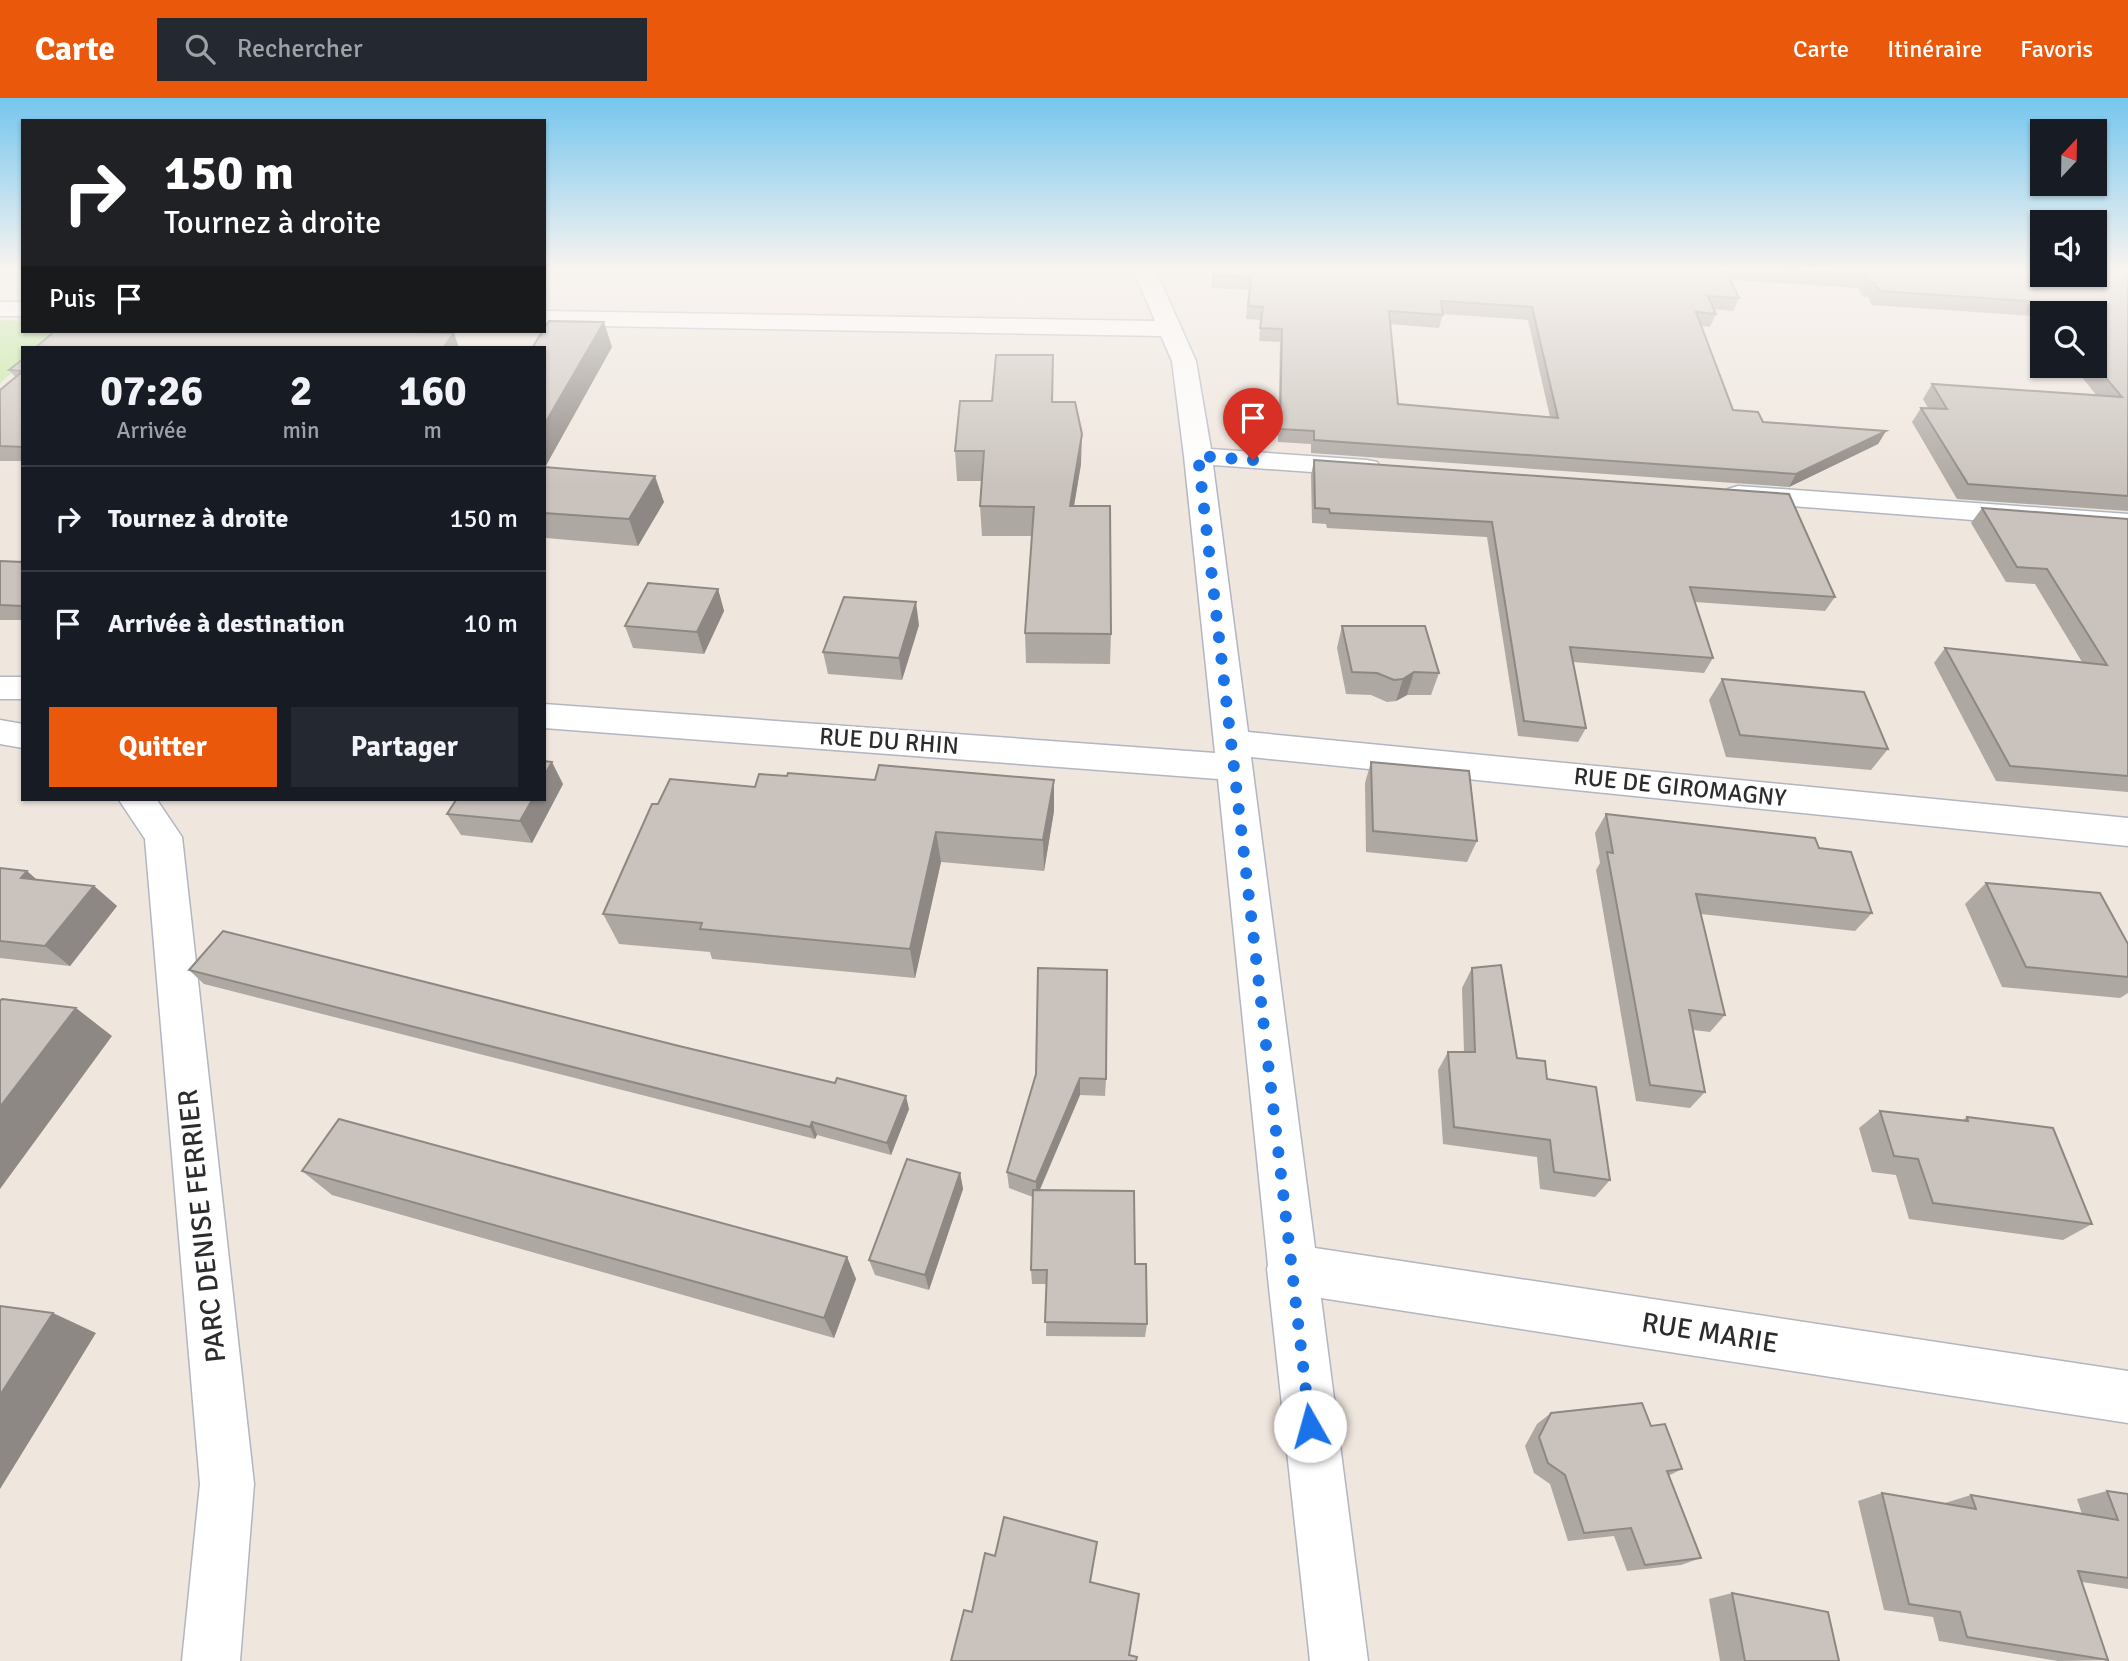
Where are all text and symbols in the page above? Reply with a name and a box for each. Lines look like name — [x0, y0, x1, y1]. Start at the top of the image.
search box — [157, 18, 647, 81]
text: Carte — [35, 29, 115, 70]
icon: search — [181, 30, 219, 68]
text: Rechercher — [237, 33, 363, 65]
text: Carte — [1793, 34, 1849, 64]
text: Itinéraire — [1887, 34, 1982, 64]
text: Favoris — [2020, 34, 2093, 64]
north arrow — [2030, 119, 2107, 196]
map controls — [2030, 119, 2107, 378]
text: 150 m — [164, 143, 294, 203]
icon: right — [49, 147, 140, 238]
text: Tournez à droite — [164, 203, 381, 242]
button: sound — [2030, 210, 2107, 287]
icon: arrive — [110, 280, 148, 318]
text: Puis — [49, 283, 96, 315]
button: search — [2030, 301, 2107, 378]
text: 07:26 — [100, 366, 203, 417]
text: 2 — [290, 366, 312, 417]
text: 160 — [399, 366, 467, 417]
pin — [1223, 388, 1283, 460]
icon: arrive — [1234, 399, 1272, 437]
text: Arrivée — [116, 416, 187, 445]
text: min — [282, 416, 320, 445]
text: m — [424, 416, 442, 445]
icon: right — [49, 500, 87, 538]
text: Tournez à droite — [108, 503, 288, 535]
text: 150 m — [449, 503, 518, 535]
icon: arrive — [49, 605, 87, 643]
text: Arrivée à destination — [108, 608, 345, 640]
text: 10 m — [463, 608, 518, 640]
button: Quitter — [49, 707, 277, 787]
button: Partager — [291, 707, 518, 787]
street label: RUE DU RHIN — [818, 721, 960, 761]
street label: RUE DE GIROMAGNY — [1572, 761, 1788, 813]
street label: PARC DENISE FERRIER — [171, 1088, 233, 1364]
street label: RUE MARIE — [1639, 1305, 1781, 1361]
position arrow — [1273, 1389, 1347, 1463]

